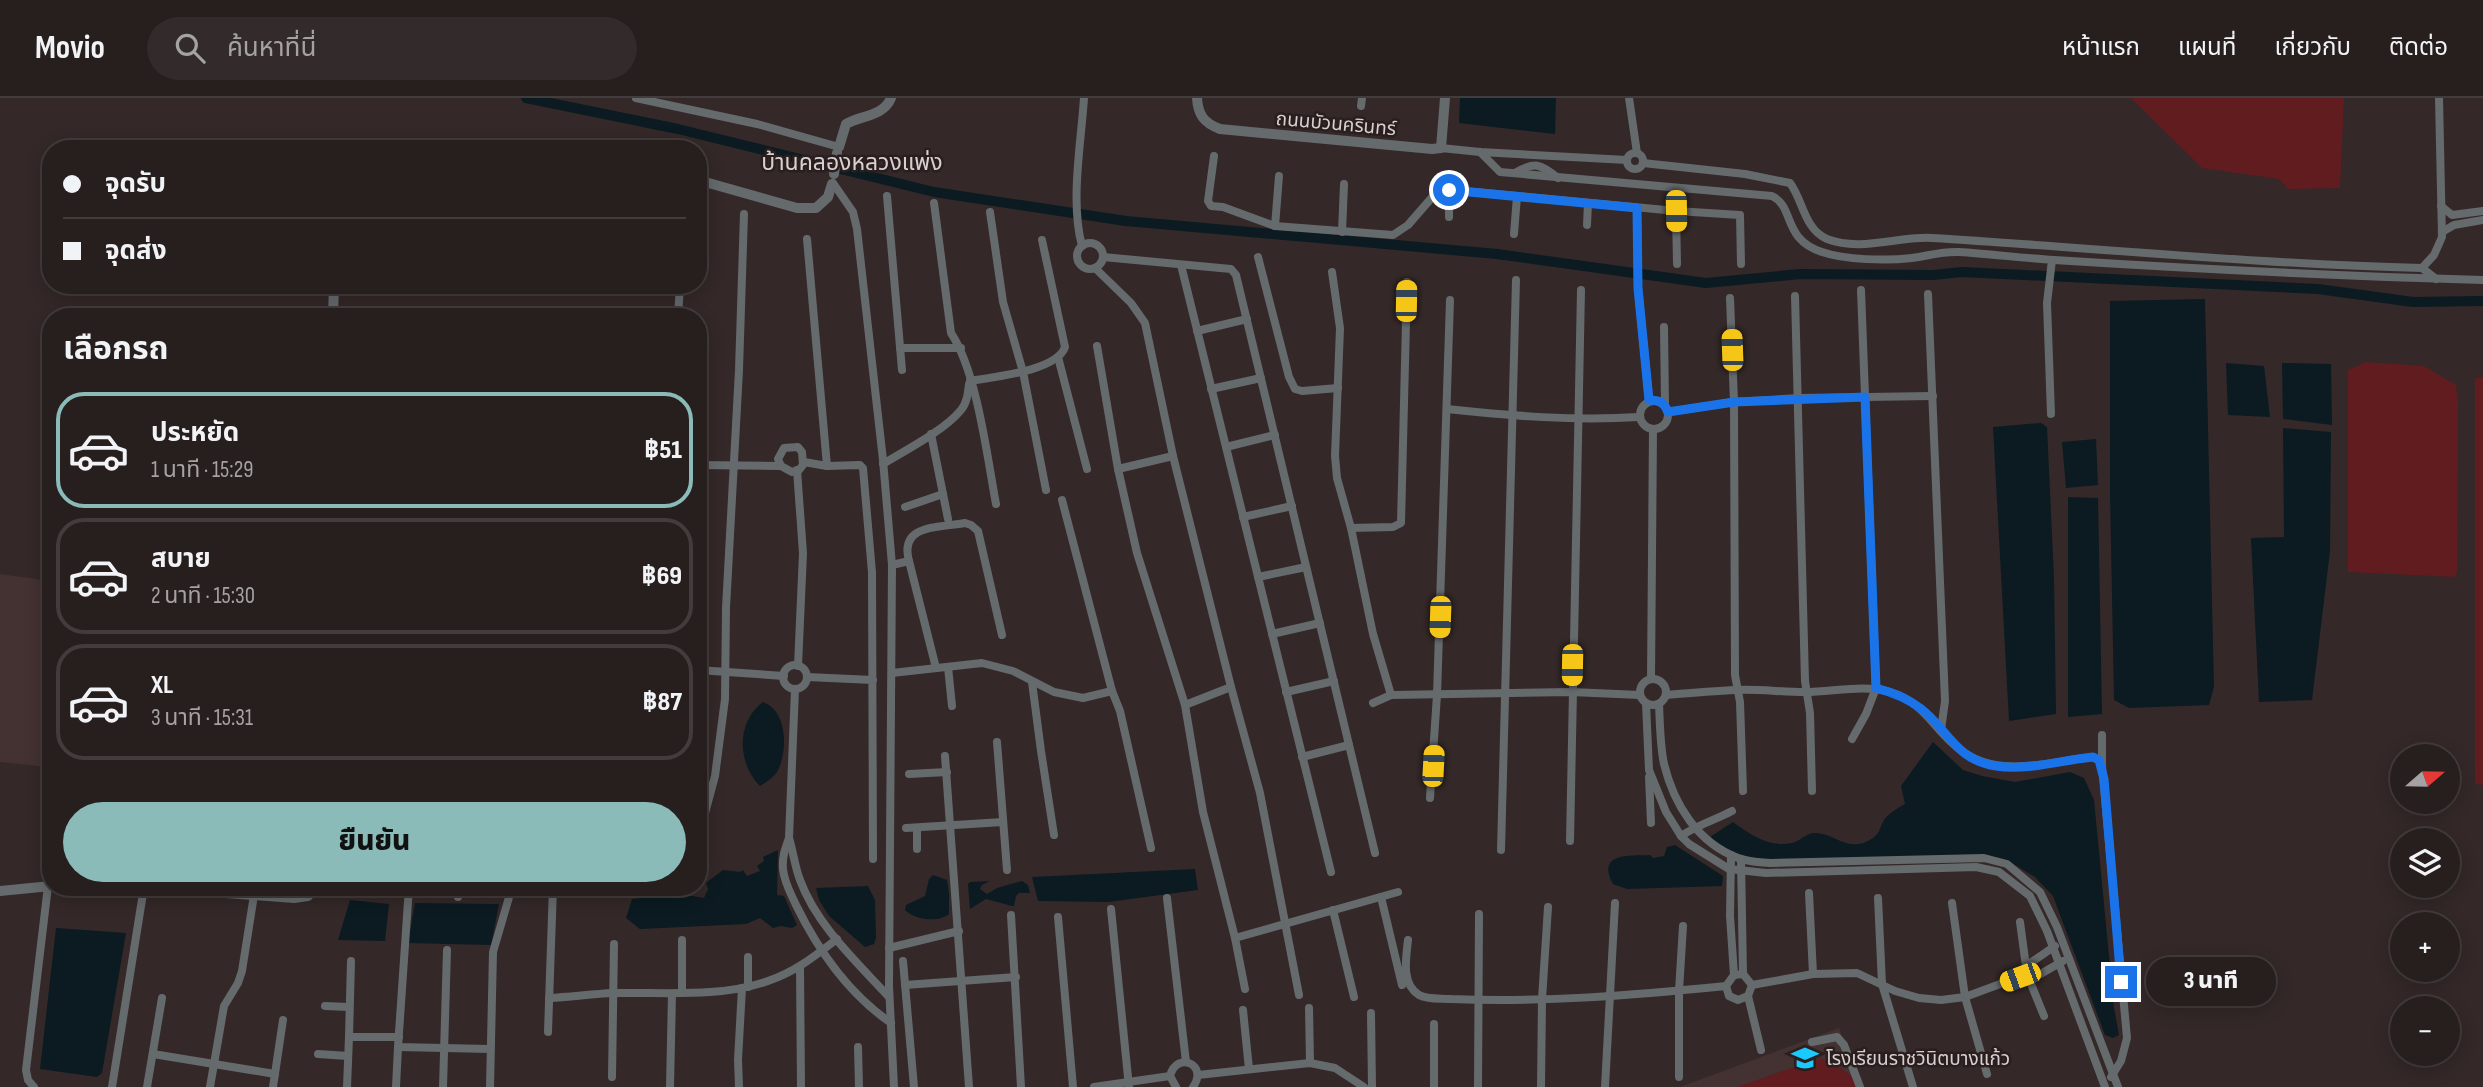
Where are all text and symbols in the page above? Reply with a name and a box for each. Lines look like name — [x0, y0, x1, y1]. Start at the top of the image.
search box — [147, 17, 637, 80]
text: Movio — [35, 28, 105, 68]
icon: search — [171, 29, 209, 67]
text: ค้นหาที่นี่ — [227, 33, 316, 64]
text: หน้าแรก — [2062, 33, 2140, 62]
text: แผนที่ — [2178, 33, 2236, 62]
text: เกี่ยวกับ — [2274, 33, 2351, 62]
text: ติดต่อ — [2389, 33, 2448, 62]
street label: ถนนบัวนครินทร์ — [1275, 108, 1398, 141]
district label: บ้านคลองหลวงแพ่ง — [761, 149, 943, 177]
text: จุดรับ — [105, 169, 166, 200]
route start — [1433, 174, 1465, 206]
car — [1666, 190, 1687, 232]
text: จุดส่ง — [105, 236, 167, 267]
car — [1396, 280, 1417, 322]
car — [1721, 329, 1744, 371]
text: เลือกรถ — [63, 330, 168, 369]
text: ประหยัด — [151, 418, 239, 449]
icon: car — [67, 419, 130, 482]
text: ฿51 — [644, 435, 682, 466]
text: 1 นาที · 15:29 — [151, 456, 253, 484]
text: สบาย — [151, 544, 211, 575]
icon: car — [67, 545, 130, 608]
text: ฿69 — [642, 561, 682, 592]
text: 2 นาที · 15:30 — [151, 582, 255, 610]
car — [1429, 596, 1452, 638]
car — [1562, 644, 1583, 686]
text: XL — [151, 670, 173, 701]
icon: car — [67, 671, 130, 734]
text: ฿87 — [642, 687, 682, 718]
text: 3 นาที · 15:31 — [151, 704, 253, 732]
car — [1422, 744, 1445, 788]
north arrow — [2390, 744, 2460, 814]
map controls — [2390, 744, 2460, 1066]
button: ยืนยัน — [63, 802, 686, 882]
button: layers — [2390, 828, 2460, 898]
button: + — [2390, 912, 2460, 982]
callout: 3 นาที — [2146, 958, 2275, 1006]
car — [1997, 960, 2044, 994]
route end — [2105, 966, 2137, 998]
text: 3 นาที — [2184, 967, 2238, 995]
button: − — [2390, 996, 2460, 1066]
school or university icon: โรงเรียนราชวินิตบางแก้ว — [1790, 1043, 1820, 1073]
place label: โรงเรียนราชวินิตบางแก้ว — [1826, 1047, 2010, 1071]

